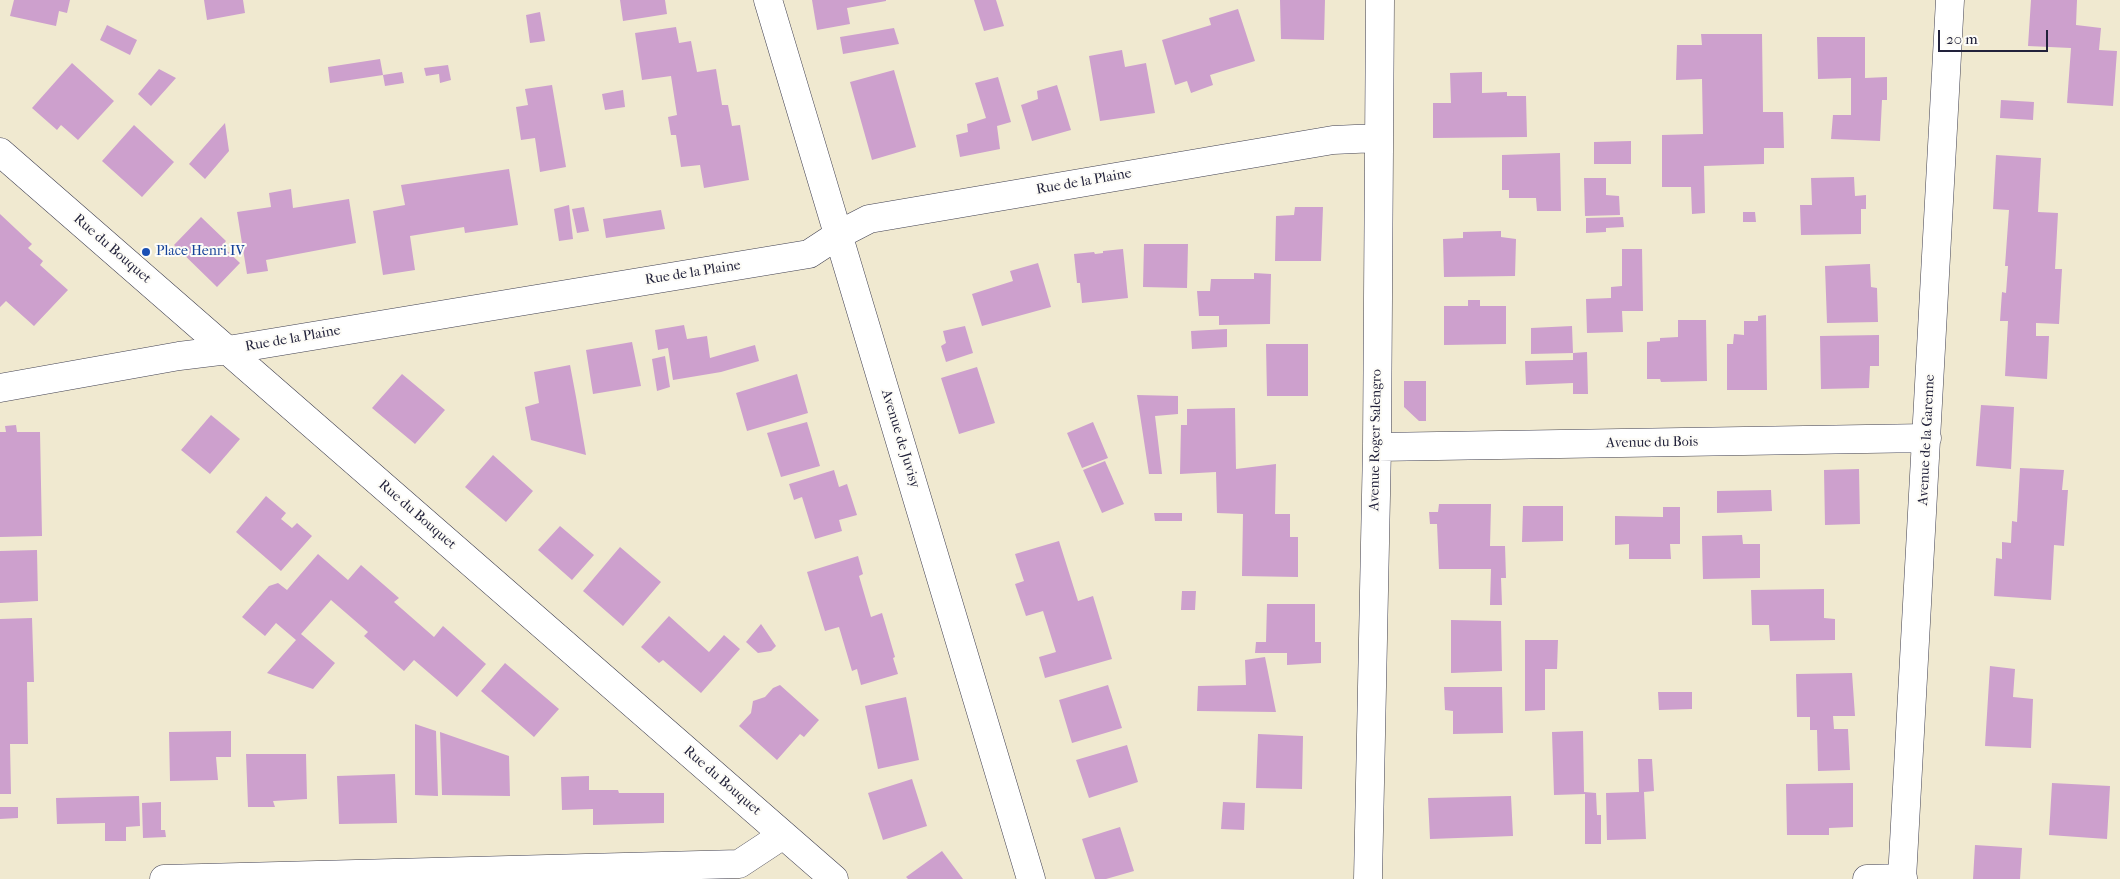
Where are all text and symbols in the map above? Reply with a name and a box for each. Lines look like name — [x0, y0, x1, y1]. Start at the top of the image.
scale bar — [1940, 20, 2050, 52]
text: 20 m — [1946, 30, 1978, 48]
street label: Rue de la Plaine — [1035, 165, 1133, 199]
street label: Rue du Bouquet — [70, 211, 154, 287]
place label: Place Henri IV — [156, 244, 245, 260]
marker: Place Henri IV — [140, 246, 152, 258]
street label: Rue de la Plaine — [644, 257, 742, 289]
street label: Rue de la Plaine — [244, 322, 342, 356]
street label: Avenue Roger Salengro — [1366, 369, 1386, 511]
street label: Avenue de la Garenne — [1915, 374, 1939, 506]
street label: Avenue de Juvisy — [877, 388, 923, 490]
street label: Avenue du Bois — [1606, 434, 1698, 452]
street label: Rue du Bouquet — [375, 477, 459, 553]
street label: Rue du Bouquet — [680, 743, 764, 819]

